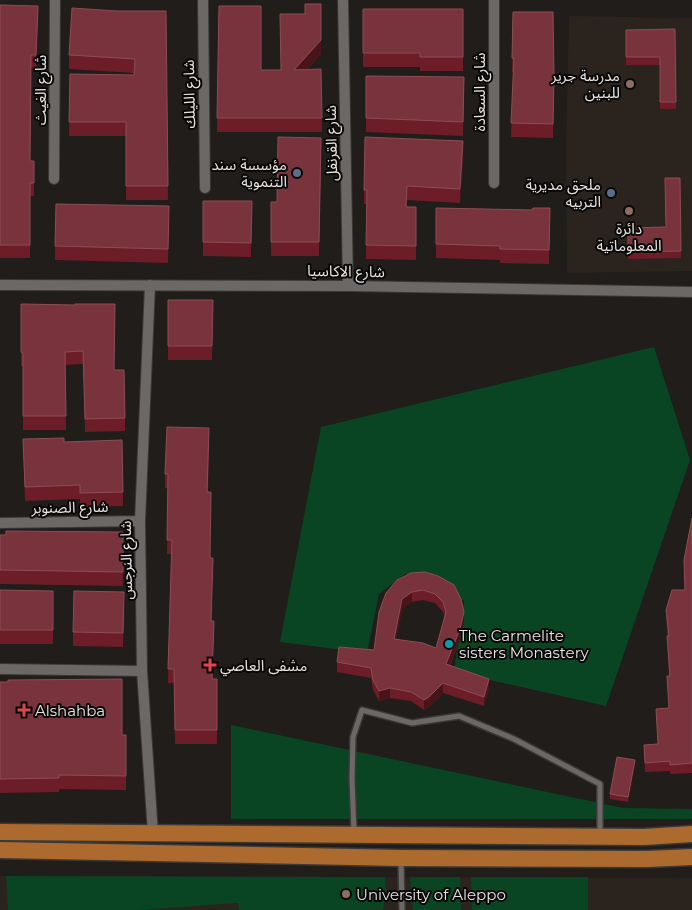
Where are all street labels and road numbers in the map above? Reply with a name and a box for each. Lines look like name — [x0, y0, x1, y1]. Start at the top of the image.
street label: شارع السعادة — [470, 52, 492, 131]
street label: شارع الغيث — [31, 55, 53, 125]
street label: شارع الليلك — [179, 59, 202, 129]
street label: شارع القرنفل — [321, 105, 344, 181]
street label: شارع الاكاسيا — [307, 261, 385, 284]
street label: شارع الصنوبر — [30, 497, 109, 520]
street label: شارع النرجس — [116, 520, 139, 600]

